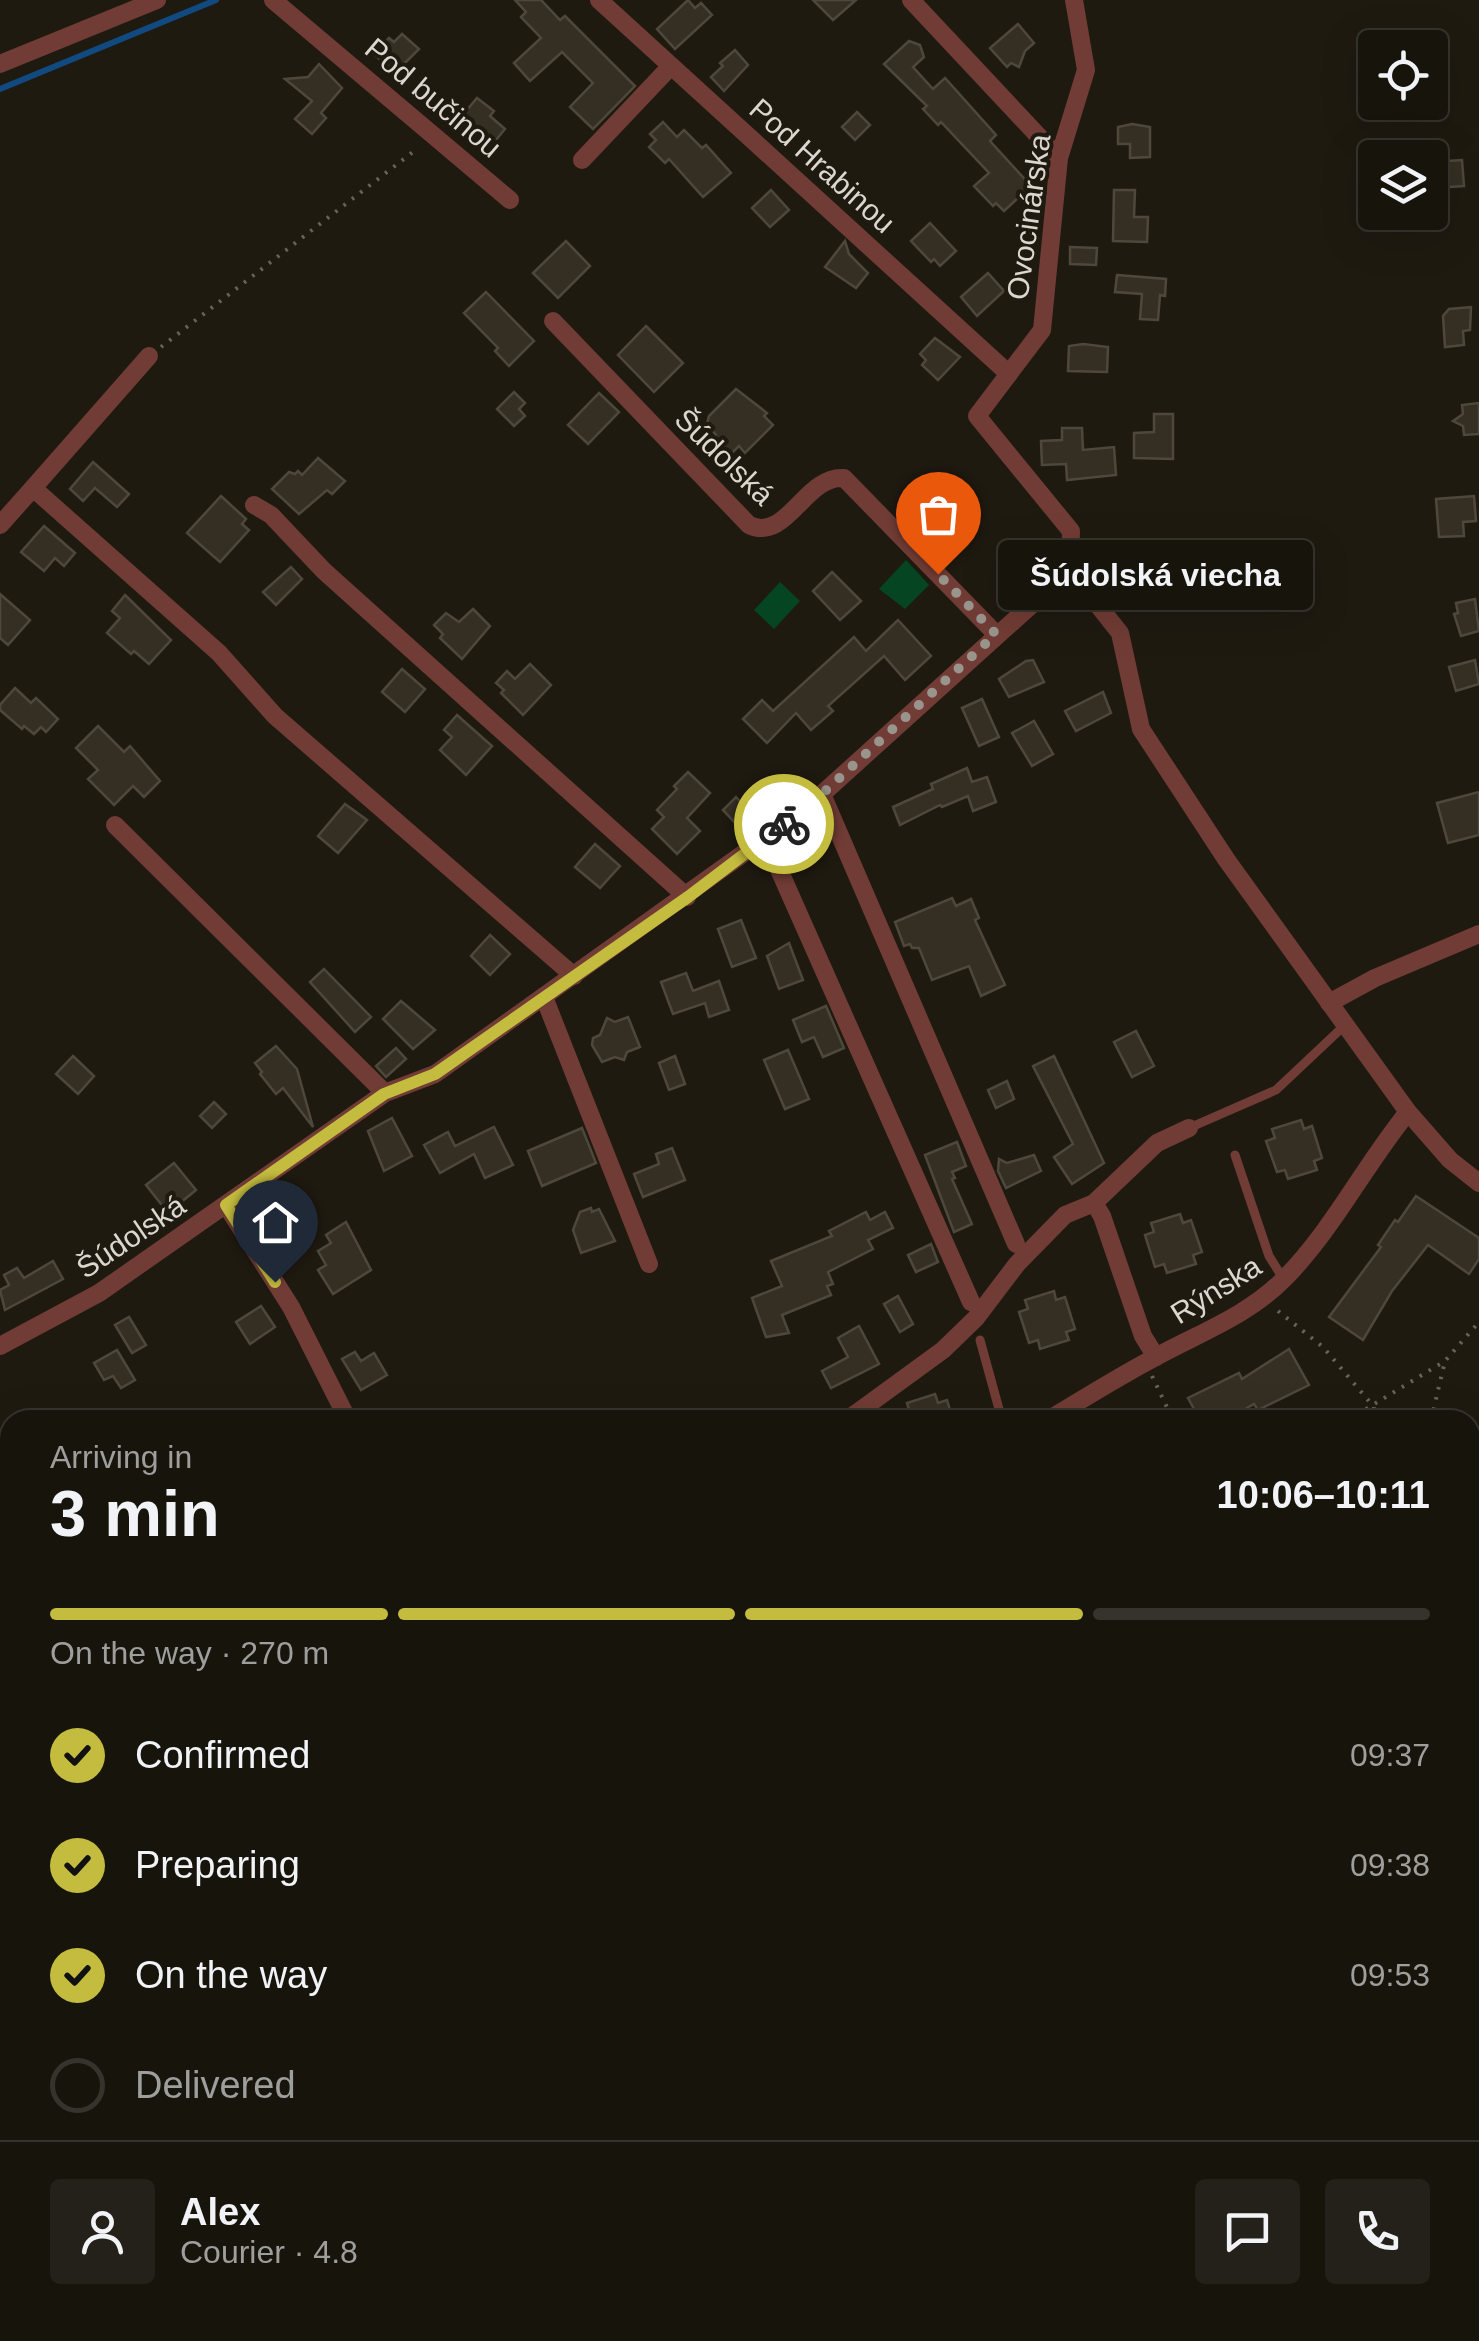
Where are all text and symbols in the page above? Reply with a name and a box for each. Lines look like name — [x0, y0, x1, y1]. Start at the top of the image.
map controls — [1358, 30, 1448, 230]
button: locate — [1358, 30, 1448, 120]
street label: Pod bučinou — [359, 31, 508, 164]
street label: Pod Hrabinou — [743, 92, 902, 239]
street label: Ovocinárska — [1001, 132, 1056, 302]
button: layers — [1358, 140, 1448, 230]
street label: Šúdolská — [668, 402, 780, 512]
pin — [896, 472, 981, 575]
icon: bag — [911, 487, 966, 542]
callout: Šúdolská viecha — [998, 539, 1313, 609]
text: Šúdolská viecha — [1030, 557, 1281, 593]
courier — [734, 774, 834, 874]
icon: bike — [757, 797, 812, 852]
pin — [233, 1180, 318, 1283]
street label: Šúdolská — [70, 1188, 191, 1285]
icon: home — [248, 1195, 303, 1250]
street label: Rýnska — [1165, 1249, 1267, 1330]
text: Arriving in — [50, 1439, 192, 1475]
text: 10:06–10:11 — [1217, 1474, 1430, 1516]
text: 3 min — [50, 1477, 220, 1550]
text: On the way · 270 m — [50, 1635, 329, 1671]
icon: check — [50, 1728, 105, 1783]
text: Confirmed — [135, 1734, 310, 1776]
text: 09:37 — [1350, 1737, 1430, 1773]
icon: check — [50, 1838, 105, 1893]
text: Preparing — [135, 1844, 300, 1886]
text: 09:38 — [1350, 1847, 1430, 1883]
icon: check — [50, 1948, 105, 2003]
text: On the way — [135, 1954, 327, 1996]
text: 09:53 — [1350, 1957, 1430, 1993]
text: Delivered — [135, 2064, 296, 2106]
button: person — [50, 2179, 155, 2284]
button: chat — [1195, 2179, 1300, 2284]
button: phone — [1325, 2179, 1430, 2284]
text: Alex — [180, 2191, 260, 2233]
text: Courier · 4.8 — [180, 2234, 358, 2270]

